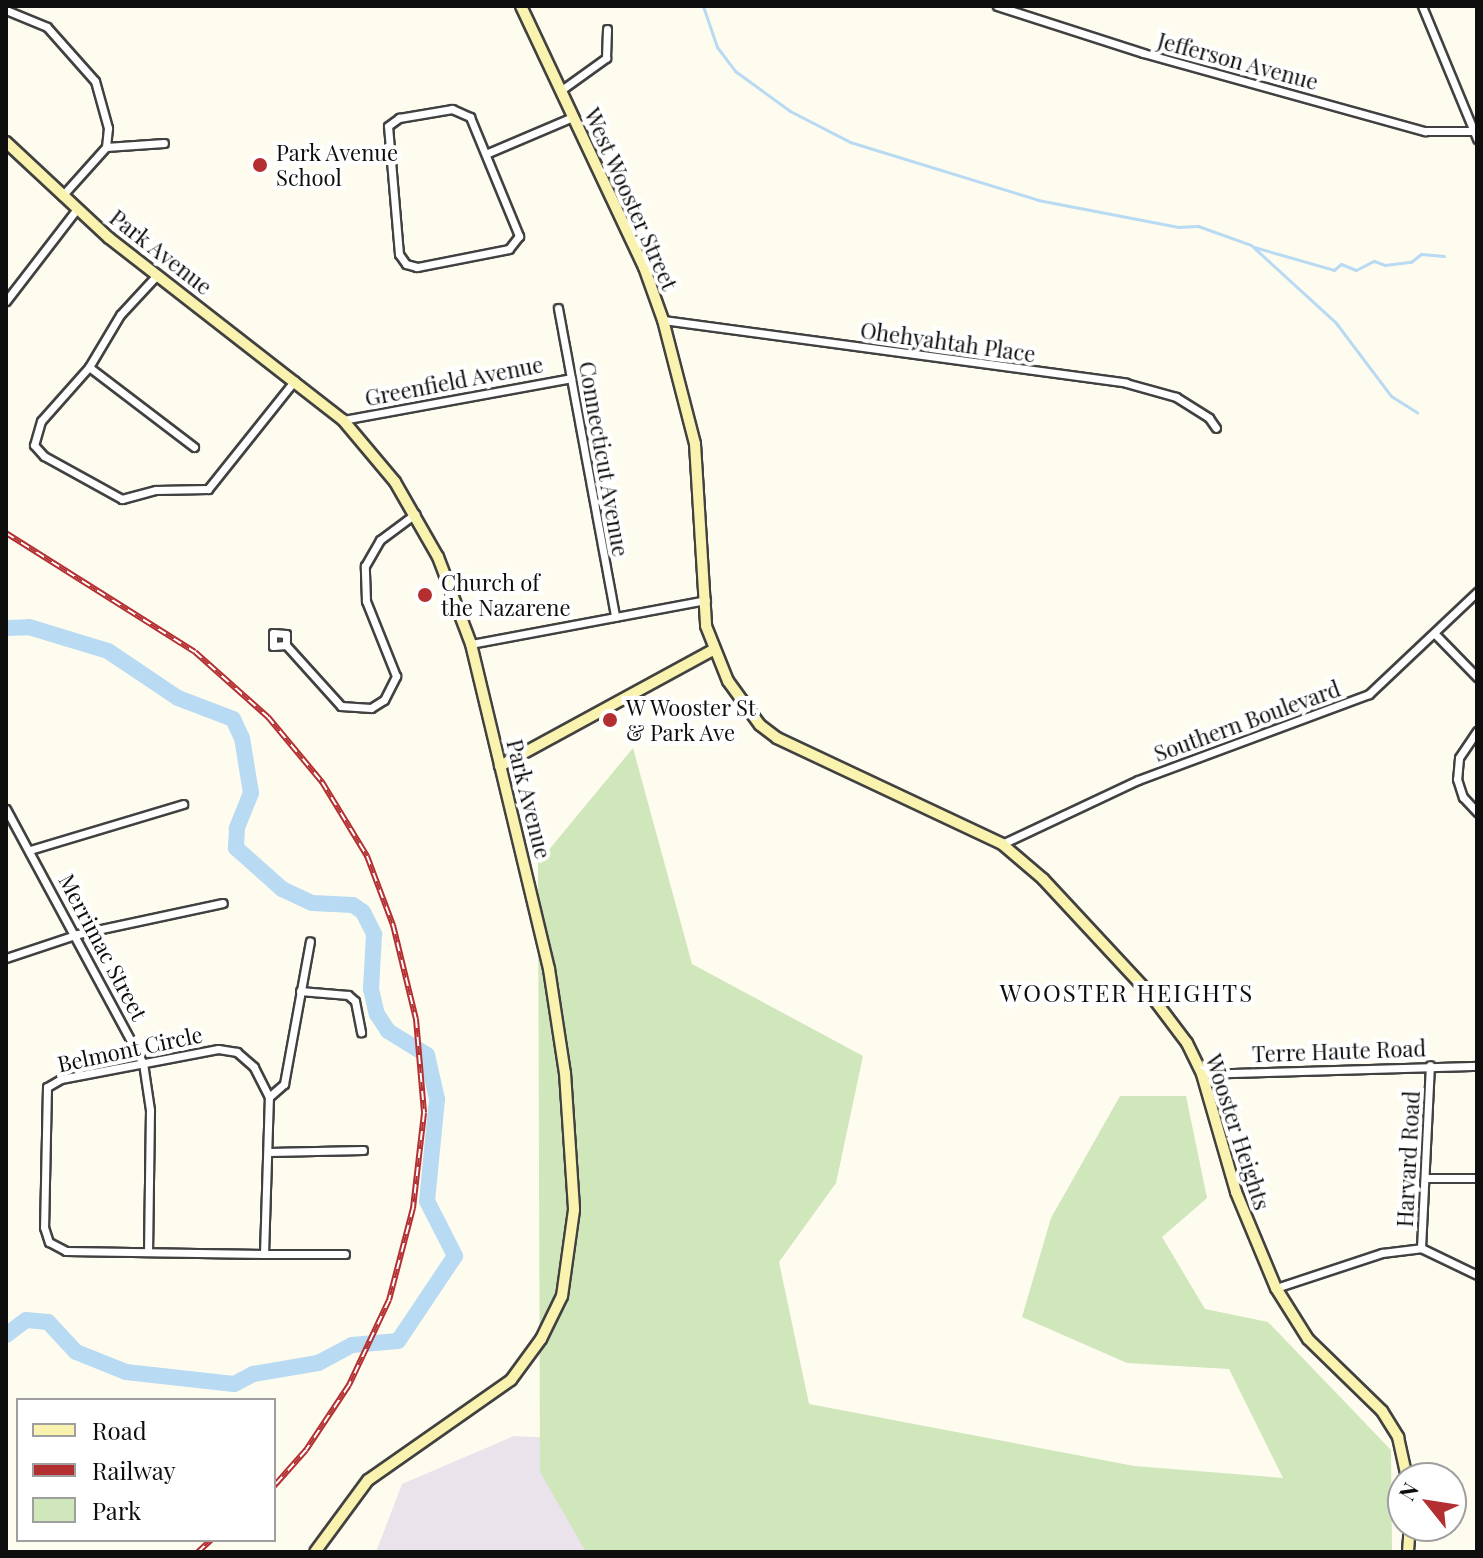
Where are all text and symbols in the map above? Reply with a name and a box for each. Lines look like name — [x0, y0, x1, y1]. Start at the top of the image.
street label: Jefferson Avenue — [1154, 27, 1322, 95]
street label: West Wooster Street — [579, 103, 683, 295]
place label: Park Avenue School — [276, 139, 399, 190]
marker: Park Avenue School — [251, 156, 269, 174]
street label: Park Avenue — [104, 204, 218, 300]
street label: Ohehyahtah Place — [859, 317, 1037, 367]
street label: Greenfield Avenue — [362, 351, 546, 411]
street label: Connecticut Avenue — [574, 359, 634, 559]
place label: Church of the Nazarene — [441, 569, 571, 620]
marker: Church of the Nazarene — [416, 586, 434, 604]
street label: Southern Boulevard — [1150, 675, 1344, 767]
place label: W Wooster St & Park Ave — [626, 694, 758, 746]
marker: W Wooster St & Park Ave — [601, 711, 619, 729]
street label: Park Avenue — [501, 736, 557, 862]
street label: Merrimac Street — [53, 869, 153, 1025]
district label: WOOSTER HEIGHTS — [1000, 979, 1254, 1007]
street label: Belmont Circle — [55, 1021, 205, 1077]
street label: Terre Haute Road — [1251, 1035, 1427, 1067]
street label: Wooster Heights — [1200, 1051, 1276, 1213]
street label: Harvard Road — [1391, 1090, 1425, 1228]
legend — [16, 1398, 276, 1542]
text: Road — [92, 1414, 147, 1446]
text: Railway — [92, 1454, 176, 1486]
north arrow — [1387, 1462, 1467, 1542]
text: N — [1391, 1477, 1425, 1505]
text: Park — [92, 1494, 141, 1526]

